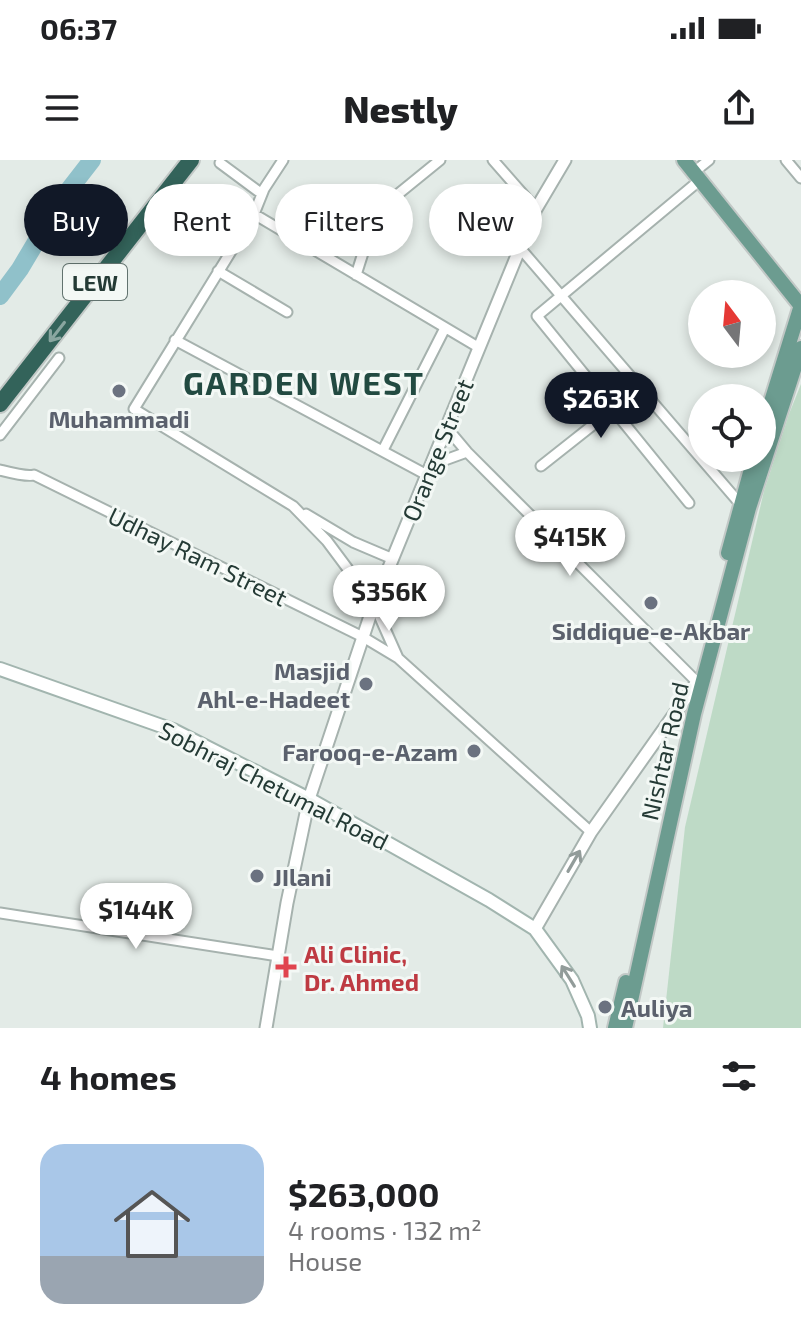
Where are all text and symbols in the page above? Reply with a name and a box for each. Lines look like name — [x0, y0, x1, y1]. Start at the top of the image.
text: 06:37 — [40, 10, 117, 46]
icon: menu — [40, 86, 84, 130]
icon: share — [717, 86, 761, 130]
text: Nestly — [343, 87, 458, 130]
chip: Buy — [24, 184, 128, 256]
chip: Rent — [144, 184, 259, 256]
chip: Filters — [275, 184, 413, 256]
chip: New — [429, 184, 542, 256]
road number: LEW — [63, 264, 127, 300]
north arrow — [688, 280, 776, 368]
map controls — [688, 280, 776, 472]
one-way arrow — [48, 321, 65, 342]
district label: GARDEN WEST — [183, 363, 425, 401]
pin: $263K — [545, 372, 657, 440]
street label: Orange Street — [395, 375, 479, 525]
marker: Muhammadi — [110, 382, 128, 400]
text: $263K — [563, 382, 639, 413]
button: locate — [688, 384, 776, 472]
place label: Muhammadi — [48, 404, 190, 433]
street label: Udhay Ram Street — [104, 500, 292, 612]
pin: $415K — [514, 510, 626, 578]
text: $415K — [533, 520, 607, 551]
pin: $356K — [333, 565, 445, 633]
text: $356K — [351, 575, 427, 606]
marker: Siddique-e-Akbar — [642, 594, 660, 612]
place label: Siddique-e-Akbar — [552, 616, 751, 645]
place label: Masjid Ahl-e-Hadeet — [197, 656, 350, 713]
marker: Masjid Ahl-e-Hadeet — [357, 675, 375, 693]
street label: Nishtar Road — [634, 679, 694, 823]
street label: Sobhraj Chetumal Road — [154, 715, 394, 855]
place label: Farooq-e-Azam — [282, 737, 458, 766]
marker: Farooq-e-Azam — [465, 742, 483, 760]
one-way arrow — [566, 850, 582, 873]
place label: JIlani — [273, 862, 332, 891]
marker: JIlani — [248, 867, 266, 885]
pin: $144K — [80, 883, 192, 951]
text: $144K — [98, 893, 174, 924]
place label: Ali Clinic, Dr. Ahmed — [304, 939, 419, 996]
marker: Ali Clinic, Dr. Ahmed — [275, 956, 297, 978]
one-way arrow — [559, 965, 576, 987]
place label: Auliya — [621, 993, 692, 1022]
marker: Auliya — [596, 998, 614, 1016]
icon: filters — [717, 1054, 761, 1098]
text: 4 homes — [40, 1056, 177, 1097]
text: $263,000 — [288, 1173, 439, 1214]
icon: home — [104, 1176, 200, 1272]
text: 4 rooms · 132 m² — [288, 1214, 482, 1245]
text: House — [288, 1245, 362, 1276]

